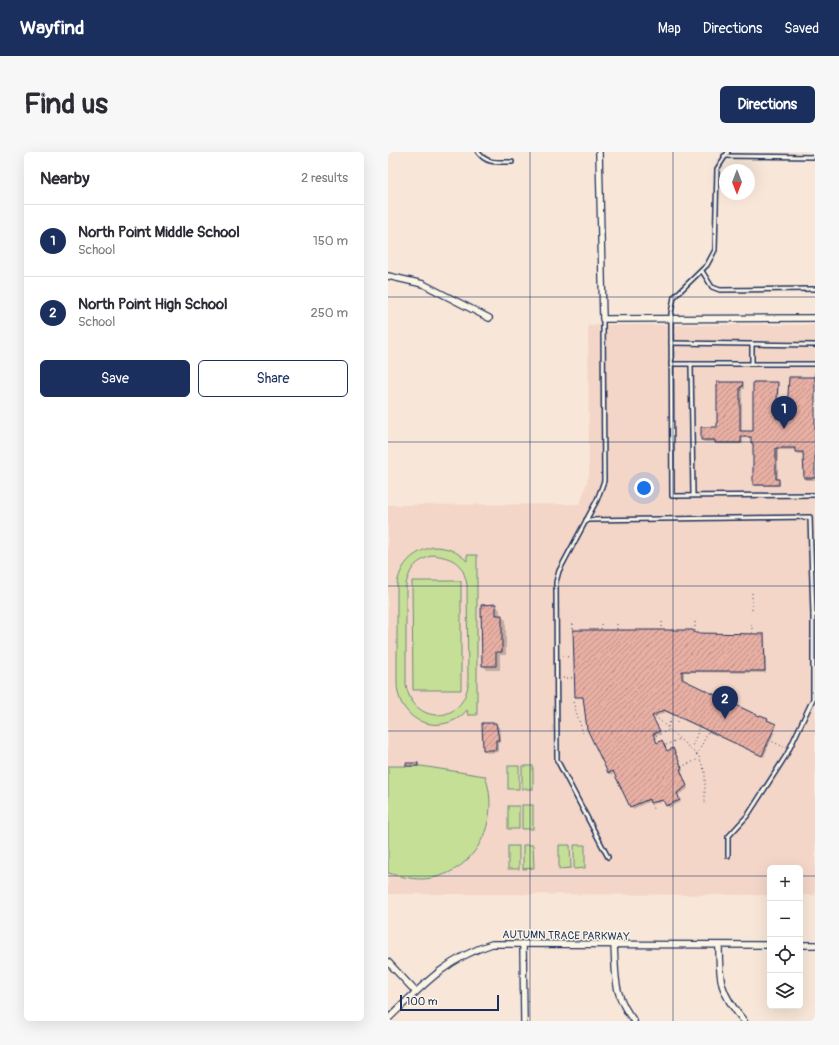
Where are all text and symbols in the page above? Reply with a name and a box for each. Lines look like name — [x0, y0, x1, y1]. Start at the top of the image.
text: Wayfind — [20, 16, 84, 40]
text: Map — [658, 20, 681, 37]
text: Directions — [703, 20, 762, 37]
text: Saved — [784, 20, 819, 37]
button: Directions — [720, 86, 815, 123]
text: Find us — [24, 87, 108, 122]
north arrow — [719, 164, 755, 200]
text: Nearby — [40, 168, 89, 189]
text: 2 results — [301, 170, 348, 186]
text: North Point Middle School — [78, 223, 240, 242]
text: 1 — [50, 233, 56, 249]
text: 150 m — [313, 233, 348, 249]
text: School — [78, 242, 115, 258]
text: North Point High School — [78, 295, 228, 314]
text: 2 — [49, 305, 57, 321]
text: 250 m — [310, 305, 348, 321]
text: School — [78, 314, 115, 330]
button: Save — [40, 360, 190, 397]
button: Share — [198, 360, 348, 397]
pin: 1 — [771, 396, 797, 429]
your location — [634, 478, 654, 498]
pin: 2 — [712, 686, 738, 719]
map controls — [767, 865, 803, 1009]
button: + — [767, 865, 803, 901]
button: − — [767, 901, 803, 937]
street label: AUTUMN TRACE PARKWAY — [502, 928, 630, 943]
button: locate — [767, 937, 803, 973]
button: layers — [767, 973, 803, 1009]
scale bar — [400, 993, 499, 1012]
text: 100 m — [406, 995, 437, 1008]

